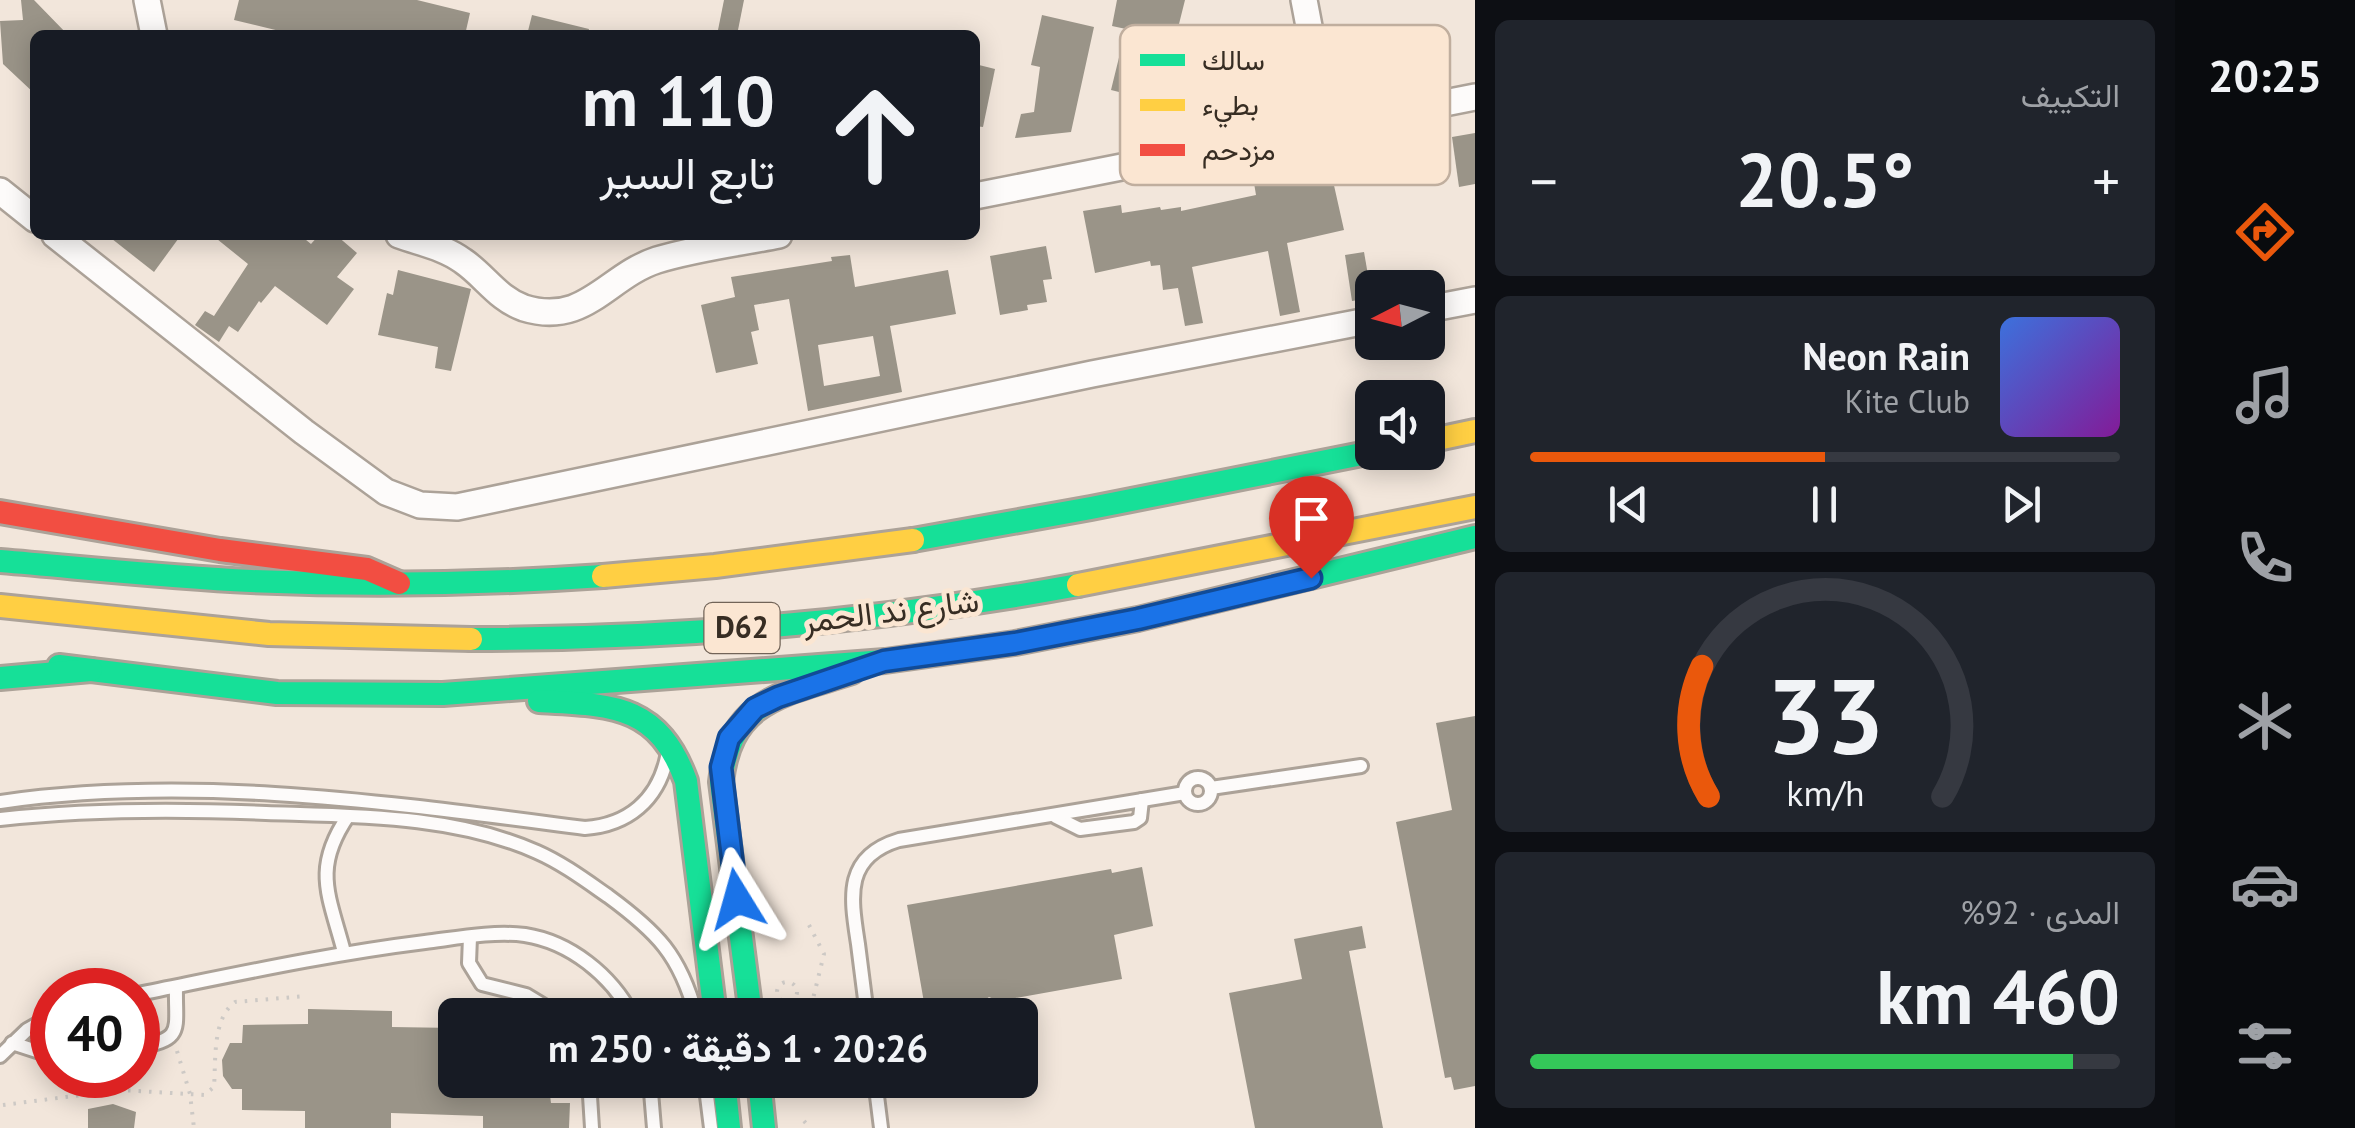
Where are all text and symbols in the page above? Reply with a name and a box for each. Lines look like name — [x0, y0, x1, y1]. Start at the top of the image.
legend — [1120, 25, 1450, 185]
text: سالك — [1202, 41, 1265, 78]
text: 20:25 — [2208, 46, 2322, 104]
text: 110 m — [582, 55, 775, 145]
icon: ahead — [810, 70, 940, 200]
text: التكييف — [2021, 74, 2120, 116]
text: بطيء — [1202, 86, 1259, 128]
text: مزدحم — [1202, 131, 1275, 169]
text: 20.5° — [1736, 131, 1914, 228]
text: تابع السير — [599, 143, 775, 201]
text: − — [1530, 145, 1558, 216]
text: + — [2092, 145, 2120, 216]
icon: directions — [2230, 197, 2300, 267]
north arrow — [1355, 270, 1445, 360]
map controls — [1355, 270, 1445, 470]
text: Neon Rain — [1803, 331, 1970, 380]
icon: music — [2230, 360, 2300, 430]
button: sound — [1355, 380, 1445, 470]
text: Kite Club — [1844, 380, 1970, 422]
pin — [1269, 476, 1354, 579]
icon: previous — [1601, 477, 1656, 532]
icon: pause — [1797, 477, 1852, 532]
icon: next — [1994, 477, 2049, 532]
icon: arrive — [1284, 491, 1339, 546]
icon: phone — [2230, 523, 2300, 593]
street label: شارع ند الحمر — [800, 578, 981, 644]
road number: D62 — [704, 603, 780, 653]
text: 33 — [1766, 648, 1884, 783]
icon: climate — [2230, 686, 2300, 756]
text: km/h — [1786, 770, 1864, 816]
position arrow — [685, 847, 789, 951]
icon: car — [2230, 849, 2300, 919]
text: المدى · 92% — [1960, 891, 2120, 933]
text: 460 km — [1876, 948, 2120, 1045]
speed limit sign: 40 — [30, 968, 160, 1098]
icon: filters — [2230, 1011, 2300, 1081]
text: 20:26 · 1 دقيقة · 250 m — [548, 1023, 928, 1072]

